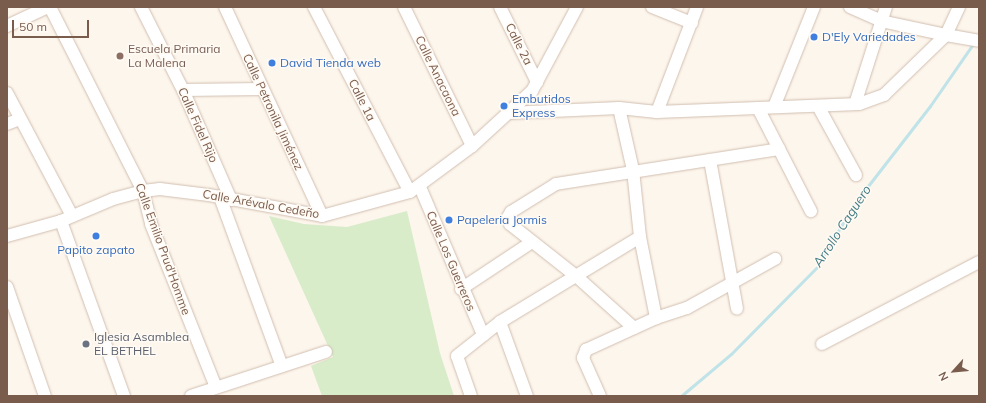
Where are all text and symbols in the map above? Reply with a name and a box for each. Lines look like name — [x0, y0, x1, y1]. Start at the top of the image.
scale bar — [14, 12, 91, 38]
text: 50 m — [19, 19, 47, 34]
street label: Calle 2a — [502, 21, 536, 67]
place label: D'Ely Variedades — [822, 30, 916, 44]
marker: D'Ely Variedades — [809, 32, 819, 42]
street label: Calle Anacaona — [412, 33, 464, 119]
place label: Escuela Primaria La Malena — [128, 42, 221, 70]
marker: Escuela Primaria La Malena — [115, 51, 125, 61]
street label: Calle Petronila Jiménez — [240, 52, 306, 172]
place label: David Tienda web — [280, 56, 381, 70]
marker: David Tienda web — [267, 58, 277, 68]
street label: Calle 1a — [345, 77, 379, 123]
street label: Calle Fidel Rijo — [175, 85, 221, 165]
place label: Embutidos Express — [512, 92, 571, 120]
marker: Embutidos Express — [499, 101, 509, 111]
street label: Calle Emilio Prud'Homme — [132, 181, 194, 317]
water label: Arrollo Caguero — [810, 182, 874, 270]
street label: Calle Arévalo Cedeño — [201, 187, 321, 221]
street label: Calle Los Guerreros — [423, 209, 479, 313]
place label: Papeleria Jormis — [457, 213, 547, 227]
marker: Papeleria Jormis — [444, 215, 454, 225]
marker: Papito zapato — [91, 231, 101, 241]
place label: Papito zapato — [57, 243, 135, 257]
place label: Iglesia Asamblea EL BETHEL — [94, 330, 189, 358]
marker: Iglesia Asamblea EL BETHEL — [81, 339, 91, 349]
north arrow — [934, 351, 974, 391]
text: N — [935, 370, 951, 383]

